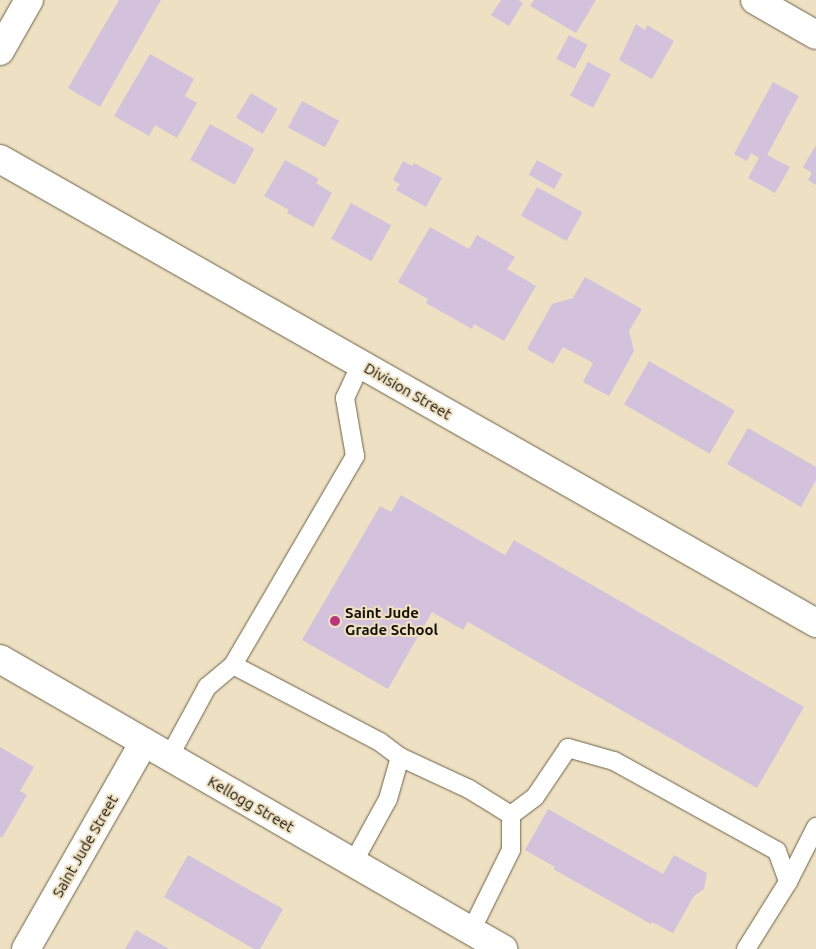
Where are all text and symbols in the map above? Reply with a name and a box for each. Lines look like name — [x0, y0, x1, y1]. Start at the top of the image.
street label: Division Street — [361, 359, 455, 423]
place label: Saint Jude Grade School — [345, 603, 438, 638]
marker: Saint Jude Grade School — [329, 615, 341, 627]
street label: Kellogg Street — [205, 772, 297, 836]
street label: Saint Jude Street — [48, 792, 122, 900]

